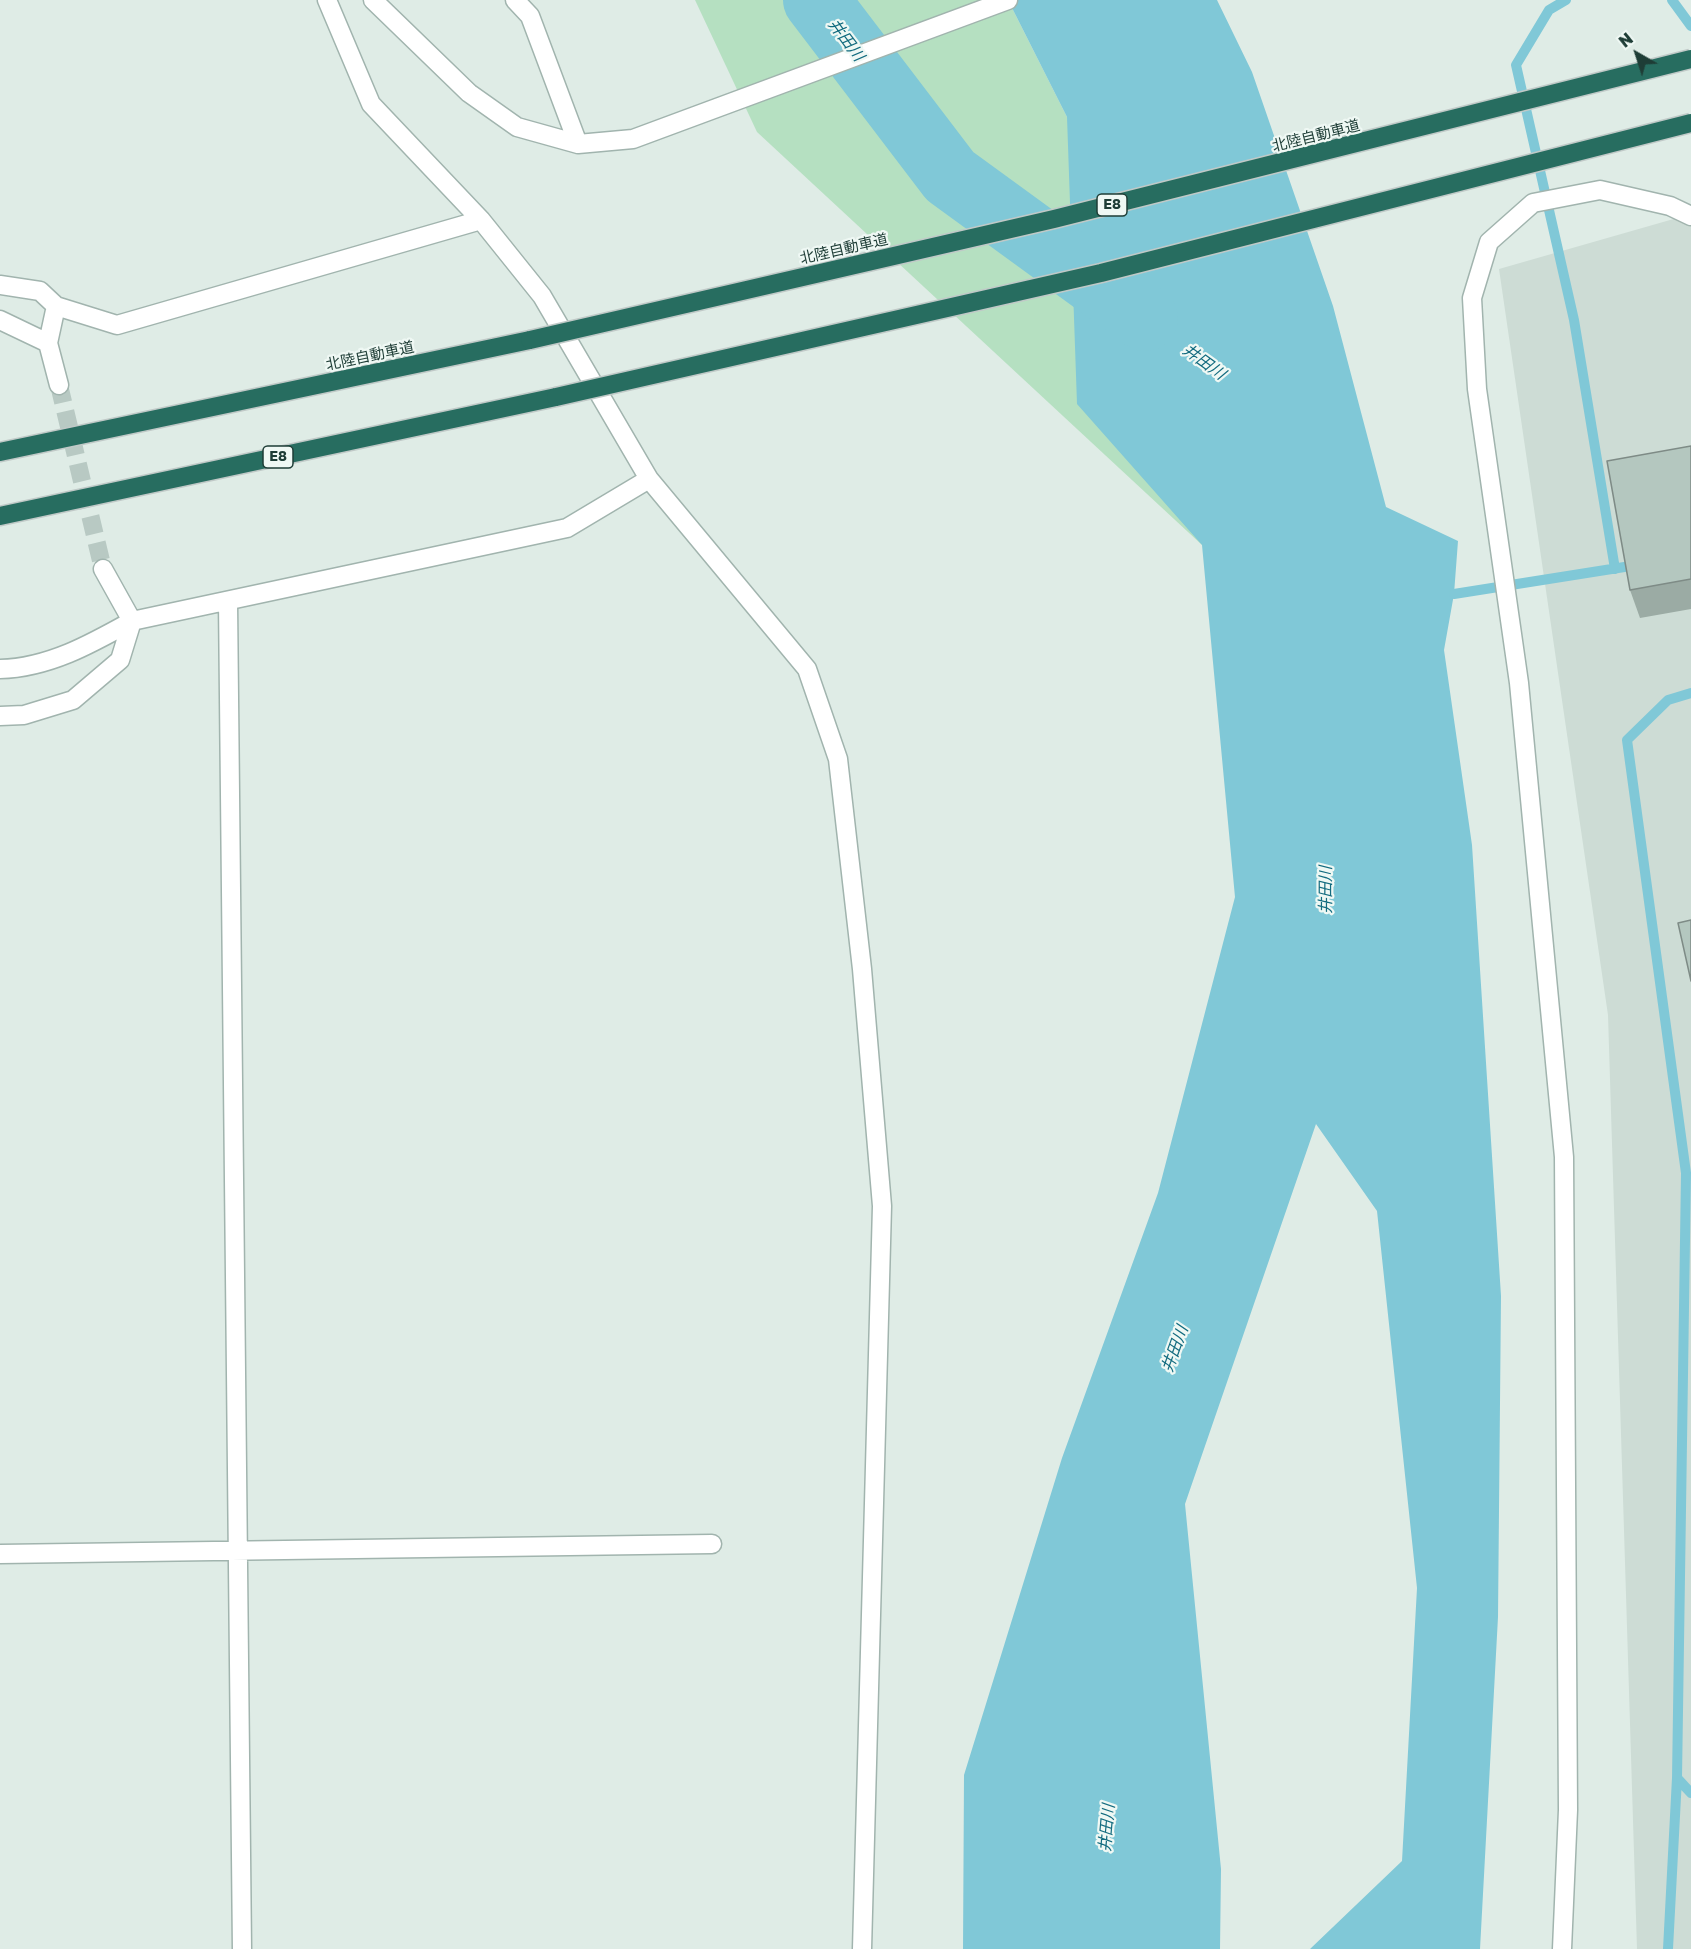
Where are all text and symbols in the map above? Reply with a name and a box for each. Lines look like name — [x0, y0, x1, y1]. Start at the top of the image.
water label: 井田川 — [824, 15, 868, 65]
north arrow — [1607, 24, 1667, 84]
text: N — [1615, 28, 1637, 52]
street label: 北陸自動車道 — [1270, 116, 1362, 156]
road number: E8 — [1097, 194, 1127, 216]
street label: 北陸自動車道 — [798, 230, 890, 268]
street label: 北陸自動車道 — [324, 338, 416, 374]
water label: 井田川 — [1179, 340, 1229, 384]
road number: E8 — [263, 446, 293, 468]
water label: 井田川 — [1316, 866, 1336, 914]
water label: 井田川 — [1158, 1323, 1192, 1375]
water label: 井田川 — [1095, 1803, 1119, 1853]

